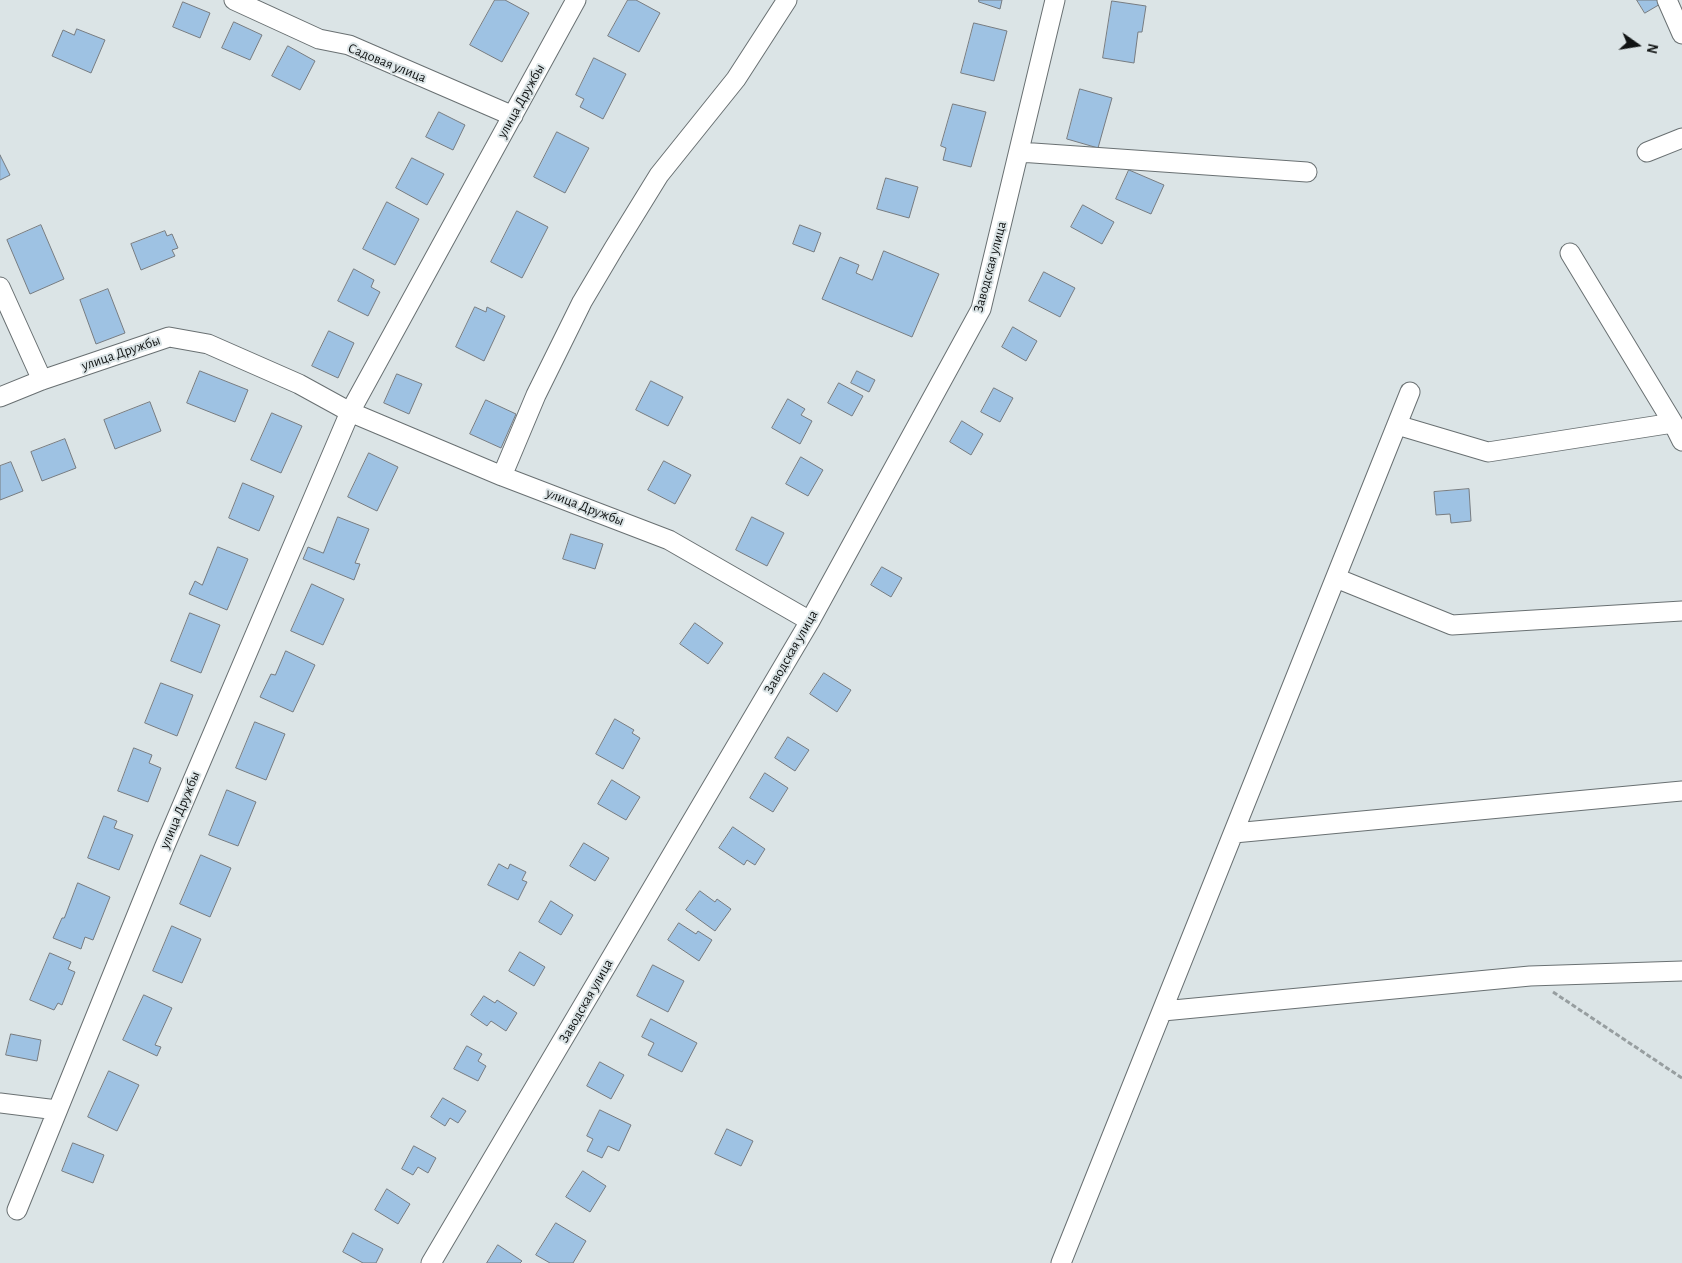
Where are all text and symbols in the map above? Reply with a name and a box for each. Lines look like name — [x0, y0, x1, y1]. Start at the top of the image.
north arrow — [1612, 20, 1662, 70]
street label: Садовая улица — [345, 40, 429, 86]
text: N — [1644, 42, 1660, 55]
street label: улица Дружбы — [494, 61, 548, 141]
street label: Заводская улица — [970, 220, 1010, 314]
street label: улица Дружбы — [79, 332, 163, 374]
street label: улица Дружбы — [544, 484, 626, 530]
street label: Заводская улица — [760, 607, 822, 697]
street label: улица Дружбы — [156, 769, 204, 851]
street label: Заводская улица — [555, 956, 617, 1046]

